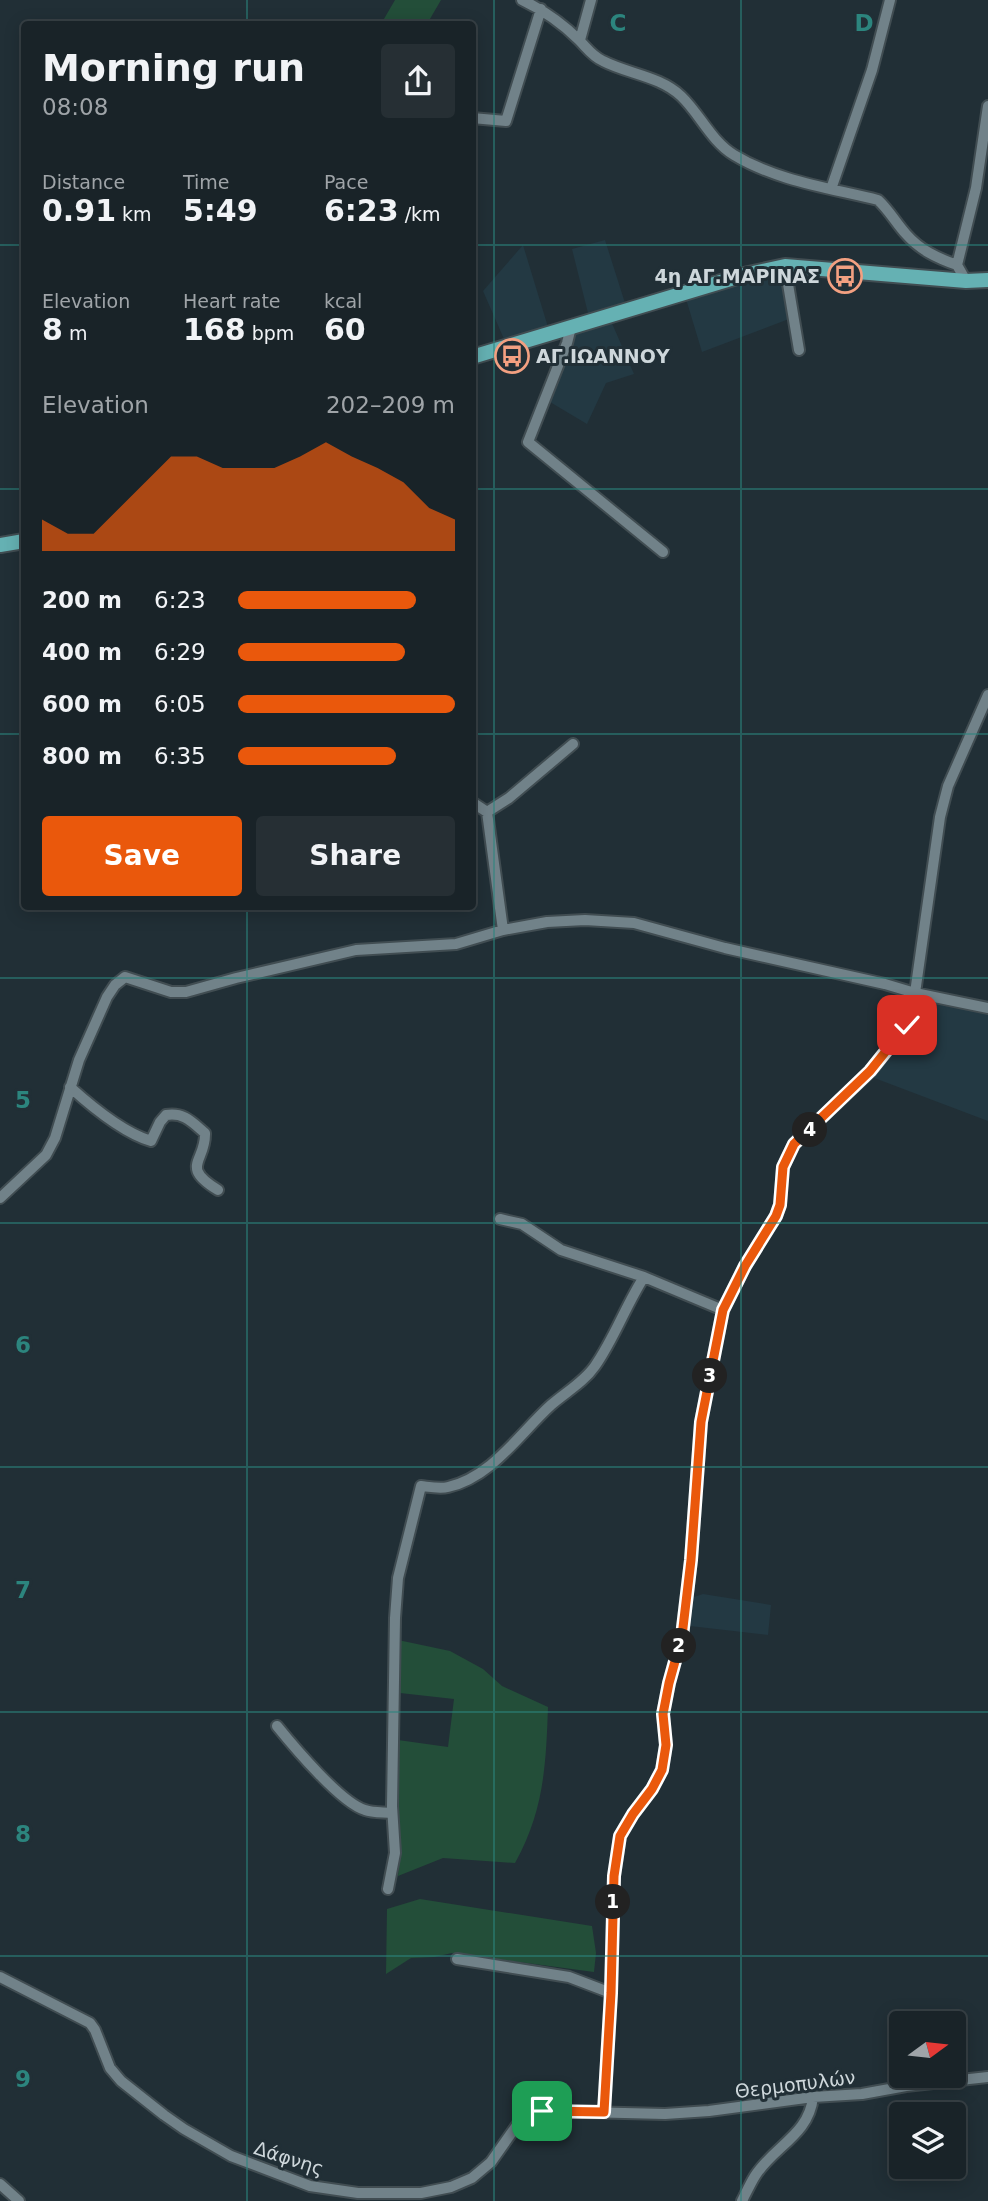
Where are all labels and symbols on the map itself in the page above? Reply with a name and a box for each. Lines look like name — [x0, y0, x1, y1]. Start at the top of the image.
text: C — [610, 10, 626, 36]
text: D — [854, 10, 874, 36]
bus stop icon: 4η ΑΓ.ΜΑΡΙΝΑΣ — [826, 257, 864, 295]
place label: 4η ΑΓ.ΜΑΡΙΝΑΣ — [654, 265, 820, 287]
bus stop icon: ΑΓ.ΙΩΑΝΝΟΥ — [493, 337, 531, 375]
place label: ΑΓ.ΙΩΑΝΝΟΥ — [536, 345, 670, 367]
pin — [877, 995, 937, 1055]
text: 5 — [15, 1087, 31, 1113]
pin: 4 — [792, 1112, 828, 1148]
text: 6 — [15, 1332, 31, 1358]
pin: 3 — [692, 1358, 728, 1394]
text: 7 — [15, 1577, 31, 1603]
pin: 2 — [662, 1628, 696, 1664]
text: 8 — [15, 1821, 31, 1847]
pin: 1 — [596, 1884, 630, 1920]
north arrow — [889, 2011, 966, 2088]
text: 9 — [15, 2066, 31, 2092]
street label: Θερμοπυλών — [734, 2066, 856, 2102]
pin — [512, 2081, 572, 2141]
street label: Δάφνης — [251, 2136, 327, 2180]

